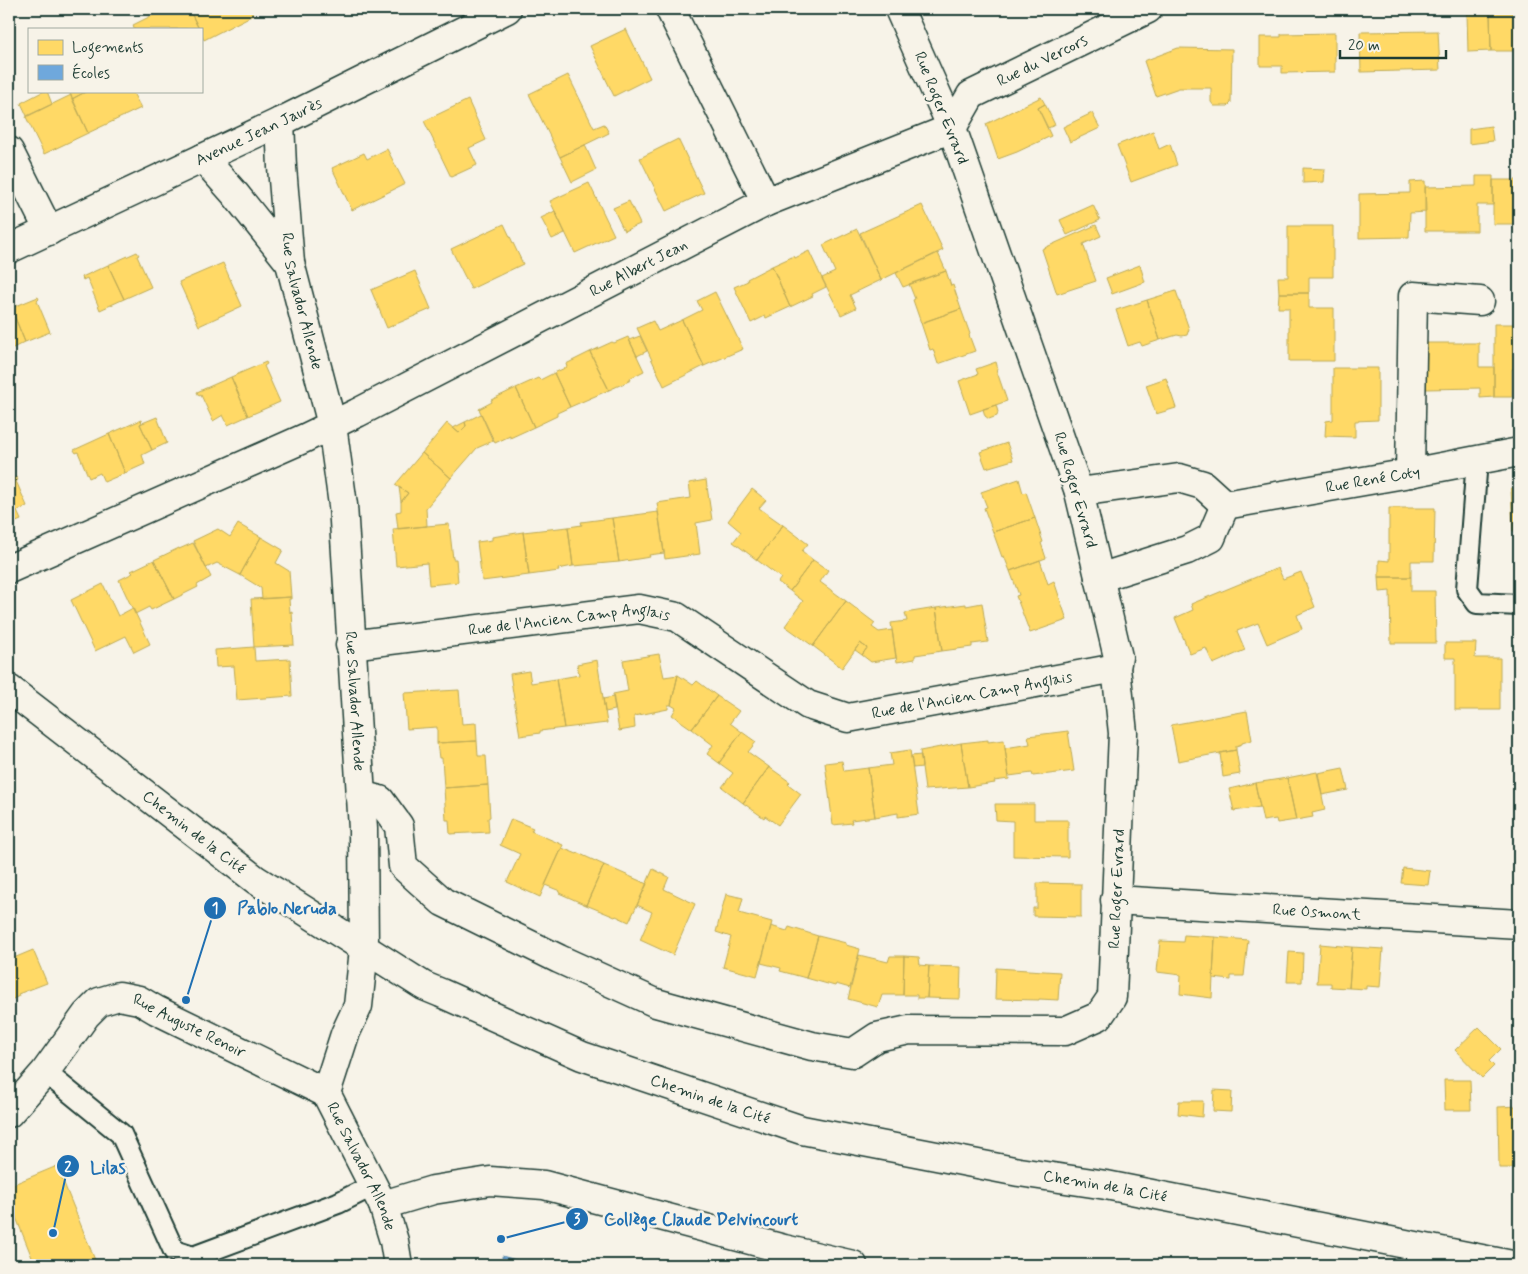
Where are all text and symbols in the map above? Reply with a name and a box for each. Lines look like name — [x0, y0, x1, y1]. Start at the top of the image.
legend — [28, 28, 202, 92]
scale bar — [1340, 28, 1447, 60]
street label: Rue du Vercors — [993, 29, 1091, 91]
text: 20 m — [1348, 36, 1380, 56]
text: Logements — [72, 38, 144, 59]
street label: Rue Roger Evrard — [908, 49, 973, 168]
text: Écoles — [72, 63, 110, 84]
street label: Avenue Jean Jaurès — [192, 92, 326, 171]
street label: Rue Salvador Allende — [277, 232, 328, 372]
street label: Rue Albert Jean — [586, 234, 691, 302]
street label: Rue Roger Evrard — [1047, 430, 1102, 551]
street label: Rue René Coty — [1324, 461, 1422, 498]
street label: Rue de l'Ancien Camp Anglais — [467, 599, 672, 641]
street label: Rue Salvador Allende — [340, 630, 370, 772]
street label: Rue de l'Ancien Camp Anglais — [870, 666, 1074, 724]
street label: Chemin de la Cité — [138, 785, 250, 879]
street label: Rue Roger Evrard — [1104, 829, 1129, 949]
callout: Pablo Neruda — [202, 891, 347, 924]
text: Pablo Neruda — [237, 897, 337, 921]
text: 1 — [212, 899, 218, 919]
street label: Rue Osmont — [1272, 899, 1362, 925]
street label: Rue Auguste Renoir — [132, 989, 250, 1063]
street label: Chemin de la Cité — [647, 1069, 773, 1129]
street label: Rue Salvador Allende — [322, 1099, 401, 1233]
callout: Lilas — [55, 1150, 136, 1183]
text: Lilas — [90, 1156, 126, 1180]
text: 2 — [64, 1158, 72, 1178]
street label: Chemin de la Cité — [1042, 1165, 1169, 1207]
callout: Collège Claude Delvincourt — [565, 1202, 812, 1235]
text: Collège Claude Delvincourt — [604, 1208, 799, 1232]
text: 3 — [574, 1210, 581, 1230]

